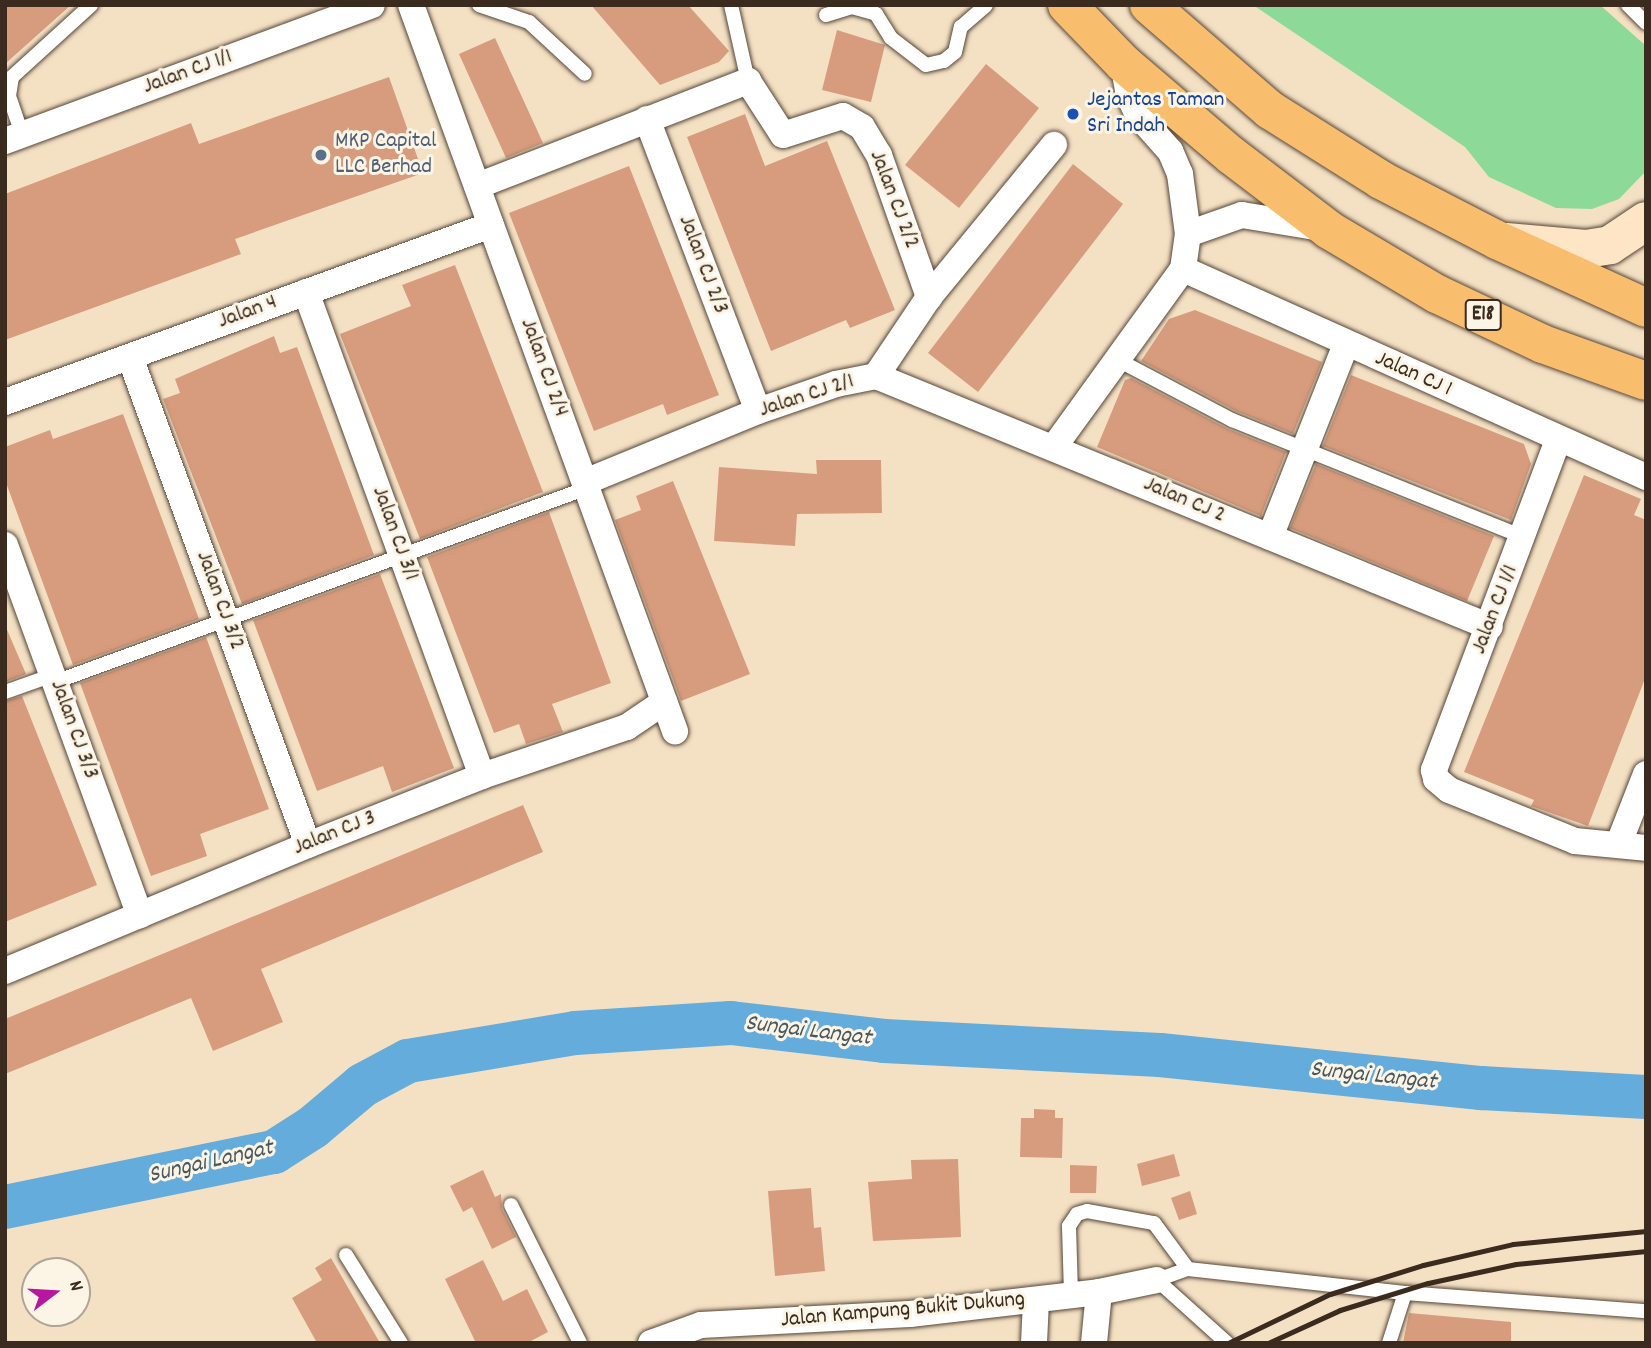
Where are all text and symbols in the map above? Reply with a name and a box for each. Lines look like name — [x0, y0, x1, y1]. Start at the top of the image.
street label: Jalan CJ 1/1 — [140, 44, 236, 102]
place label: Jejantas Taman Sri Indah — [1087, 87, 1224, 141]
marker: Jejantas Taman Sri Indah — [1065, 106, 1081, 122]
place label: MKP Capital LLC Berhad — [335, 128, 437, 182]
marker: MKP Capital LLC Berhad — [313, 147, 329, 163]
street label: Jalan CJ 2/2 — [862, 147, 924, 253]
street label: Jalan CJ 2/3 — [671, 212, 733, 318]
street label: Jalan 4 — [215, 290, 281, 336]
road number: E18 — [1464, 298, 1502, 332]
street label: Jalan CJ 2/4 — [513, 315, 573, 421]
street label: Jalan CJ 1 — [1370, 346, 1456, 404]
street label: Jalan CJ 2/1 — [756, 369, 858, 425]
street label: Jalan CJ 2 — [1139, 471, 1229, 531]
street label: Jalan CJ 3/1 — [364, 483, 424, 585]
street label: Jalan CJ 3/2 — [188, 548, 250, 654]
street label: Jalan CJ 1/1 — [1466, 562, 1526, 658]
street label: Jalan CJ 3/3 — [42, 677, 104, 783]
street label: Jalan CJ 3 — [290, 805, 380, 863]
water label: Sungai Langat — [743, 1010, 873, 1054]
water label: Sungai Langat — [1309, 1056, 1437, 1098]
water label: Sungai Langat — [146, 1135, 276, 1191]
north arrow — [21, 1257, 91, 1327]
text: N — [60, 1278, 89, 1295]
street label: Jalan Kampung Bukit Dukung — [780, 1287, 1026, 1335]

